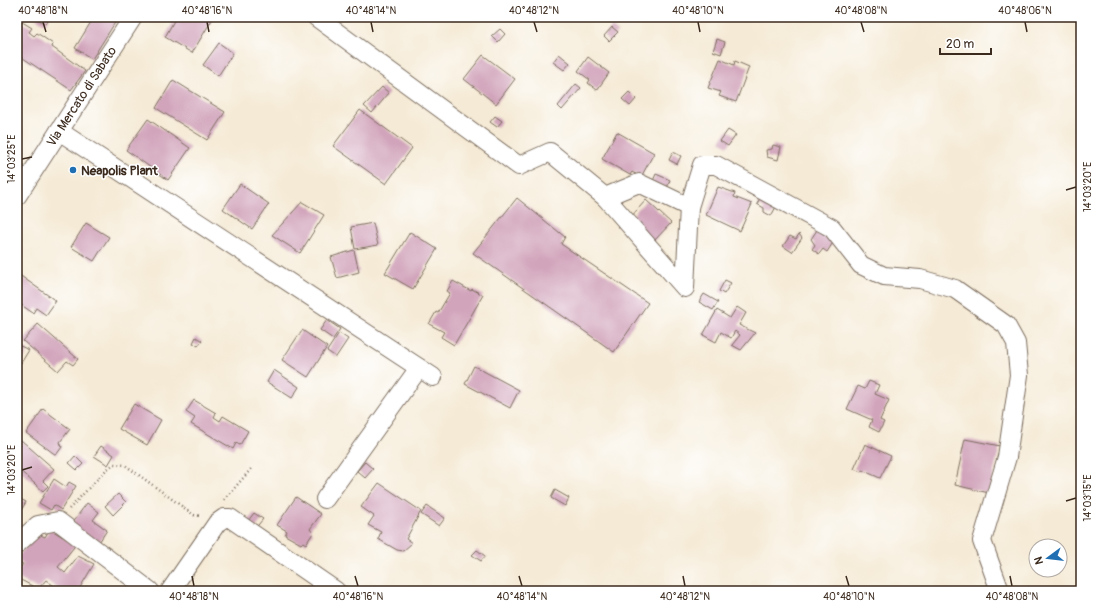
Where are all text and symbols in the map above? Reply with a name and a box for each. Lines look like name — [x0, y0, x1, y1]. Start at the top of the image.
text: 40°48'18"N — [18, 5, 68, 17]
text: 40°48'16"N — [182, 5, 232, 17]
text: 40°48'14"N — [346, 5, 396, 17]
text: 40°48'12"N — [509, 5, 559, 17]
text: 40°48'10"N — [672, 5, 724, 17]
text: 40°48'08"N — [835, 5, 887, 17]
text: 40°48'06"N — [998, 5, 1052, 17]
scale bar — [940, 30, 991, 56]
text: 20 m — [946, 37, 975, 52]
street label: Via Mercato di Sabato — [44, 44, 120, 150]
text: 14°03'25"E — [6, 135, 18, 183]
text: 14°03'20"E — [1082, 162, 1094, 212]
place label: Neapolis Plant — [81, 163, 159, 179]
marker: Neapolis Plant — [68, 165, 78, 175]
text: 14°03'20"E — [6, 445, 18, 495]
text: 14°03'15"E — [1082, 474, 1094, 522]
north arrow — [1028, 538, 1068, 578]
text: N — [1031, 555, 1046, 566]
text: 40°48'18"N — [169, 591, 219, 603]
text: 40°48'16"N — [333, 591, 383, 603]
text: 40°48'14"N — [497, 591, 547, 603]
text: 40°48'12"N — [660, 591, 710, 603]
text: 40°48'10"N — [823, 591, 875, 603]
text: 40°48'08"N — [986, 591, 1038, 603]

